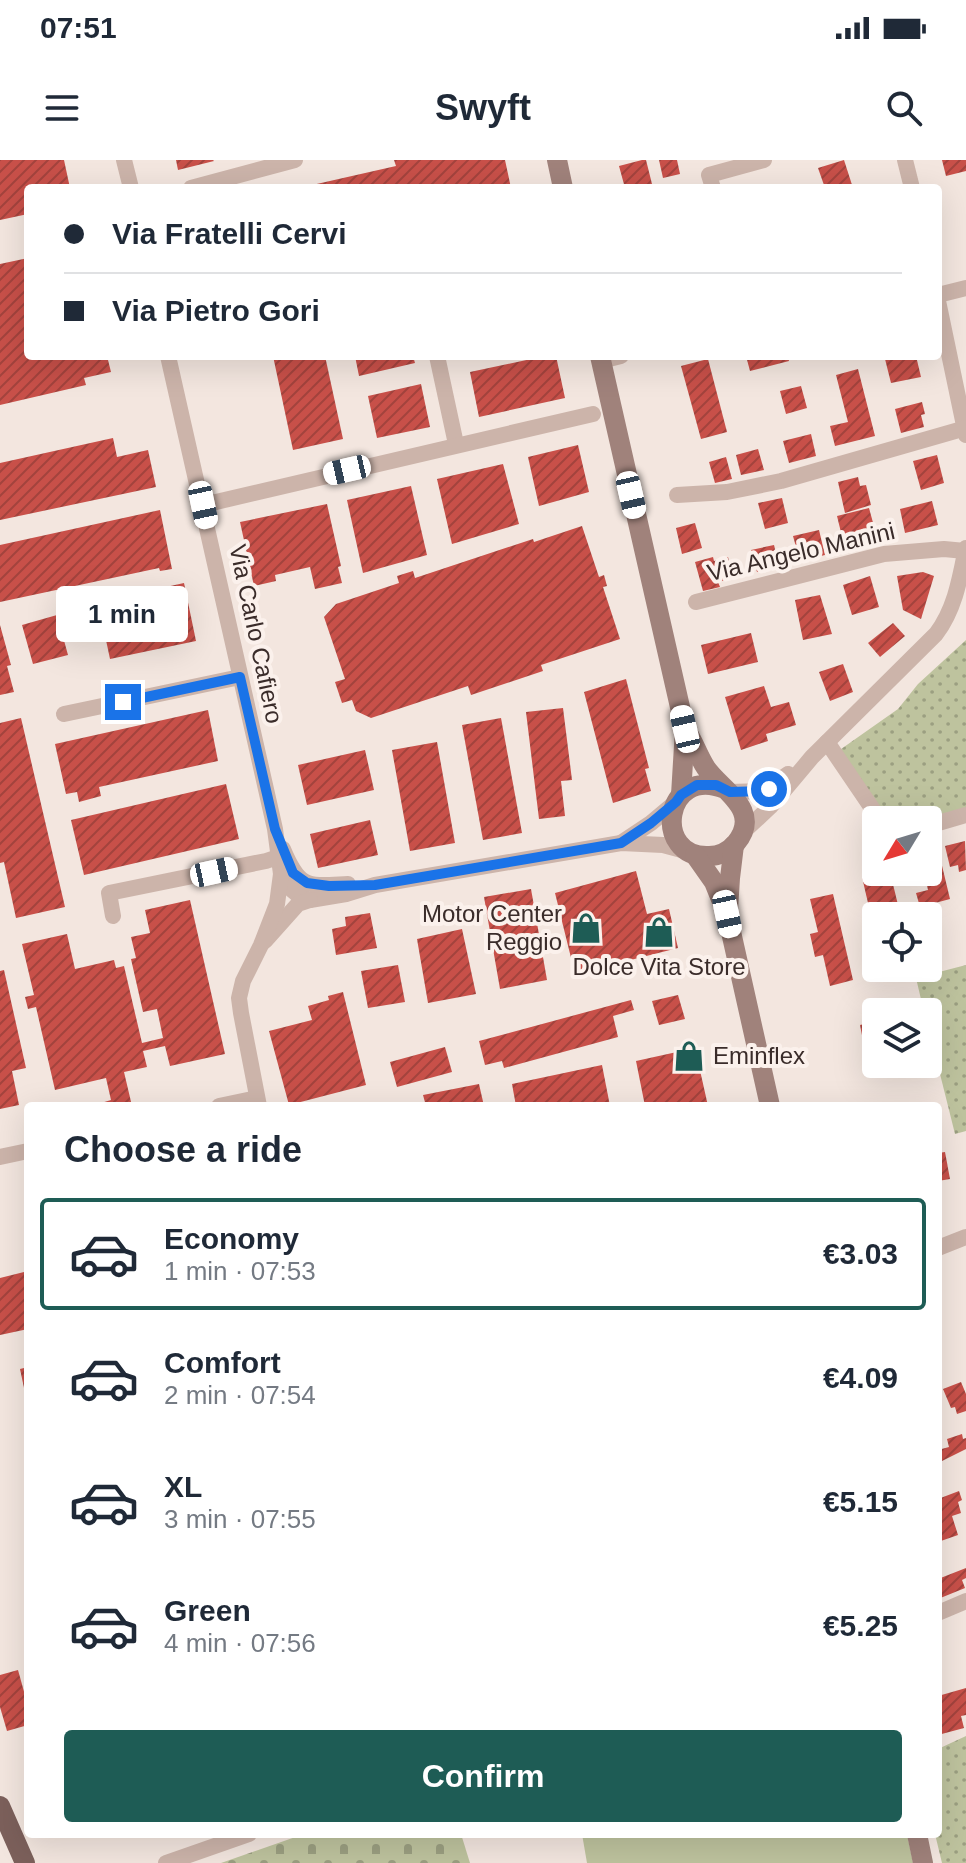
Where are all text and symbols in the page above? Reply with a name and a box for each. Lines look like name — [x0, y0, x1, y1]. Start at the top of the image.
text: 07:51 — [40, 11, 117, 44]
icon: menu — [40, 86, 84, 130]
icon: search — [882, 86, 926, 130]
text: Swyft — [435, 87, 531, 128]
text: Via Fratelli Cervi — [112, 217, 347, 250]
text: Via Pietro Gori — [112, 294, 320, 327]
car — [321, 453, 373, 487]
car — [614, 469, 648, 521]
car — [186, 479, 220, 531]
street label: Via Angelo Manini — [704, 517, 897, 586]
street label: Via Carlo Cafiero — [224, 542, 289, 726]
callout: 1 min — [57, 586, 189, 642]
text: 1 min — [88, 599, 156, 629]
route end — [105, 684, 141, 720]
car — [668, 703, 702, 755]
route start — [751, 771, 787, 807]
north arrow — [862, 806, 942, 886]
map controls — [862, 806, 942, 1078]
car — [188, 855, 240, 889]
car — [710, 888, 744, 940]
place label: Motor Center Reggio — [422, 900, 562, 955]
button: locate — [862, 902, 942, 982]
shop icon: Motor Center Reggio — [569, 911, 603, 945]
shop icon: Dolce Vita Store — [642, 915, 676, 949]
place label: Dolce Vita Store — [573, 953, 745, 980]
button: layers — [862, 998, 942, 1078]
shop icon: Eminflex — [672, 1039, 706, 1073]
place label: Eminflex — [713, 1042, 805, 1069]
text: Choose a ride — [64, 1129, 302, 1170]
icon: car — [68, 1218, 140, 1290]
text: Economy — [164, 1222, 299, 1255]
text: €3.03 — [823, 1237, 898, 1270]
text: 1 min · 07:53 — [164, 1256, 316, 1286]
icon: car — [68, 1342, 140, 1414]
text: Comfort — [164, 1346, 281, 1379]
text: €4.09 — [823, 1361, 898, 1394]
text: 2 min · 07:54 — [164, 1380, 316, 1410]
icon: car — [68, 1466, 140, 1538]
text: XL — [164, 1470, 202, 1503]
text: €5.15 — [823, 1485, 898, 1518]
text: 3 min · 07:55 — [164, 1504, 316, 1534]
icon: car — [68, 1590, 140, 1662]
text: Green — [164, 1594, 251, 1627]
text: €5.25 — [823, 1609, 898, 1642]
text: 4 min · 07:56 — [164, 1628, 316, 1658]
button: Confirm — [64, 1730, 902, 1822]

